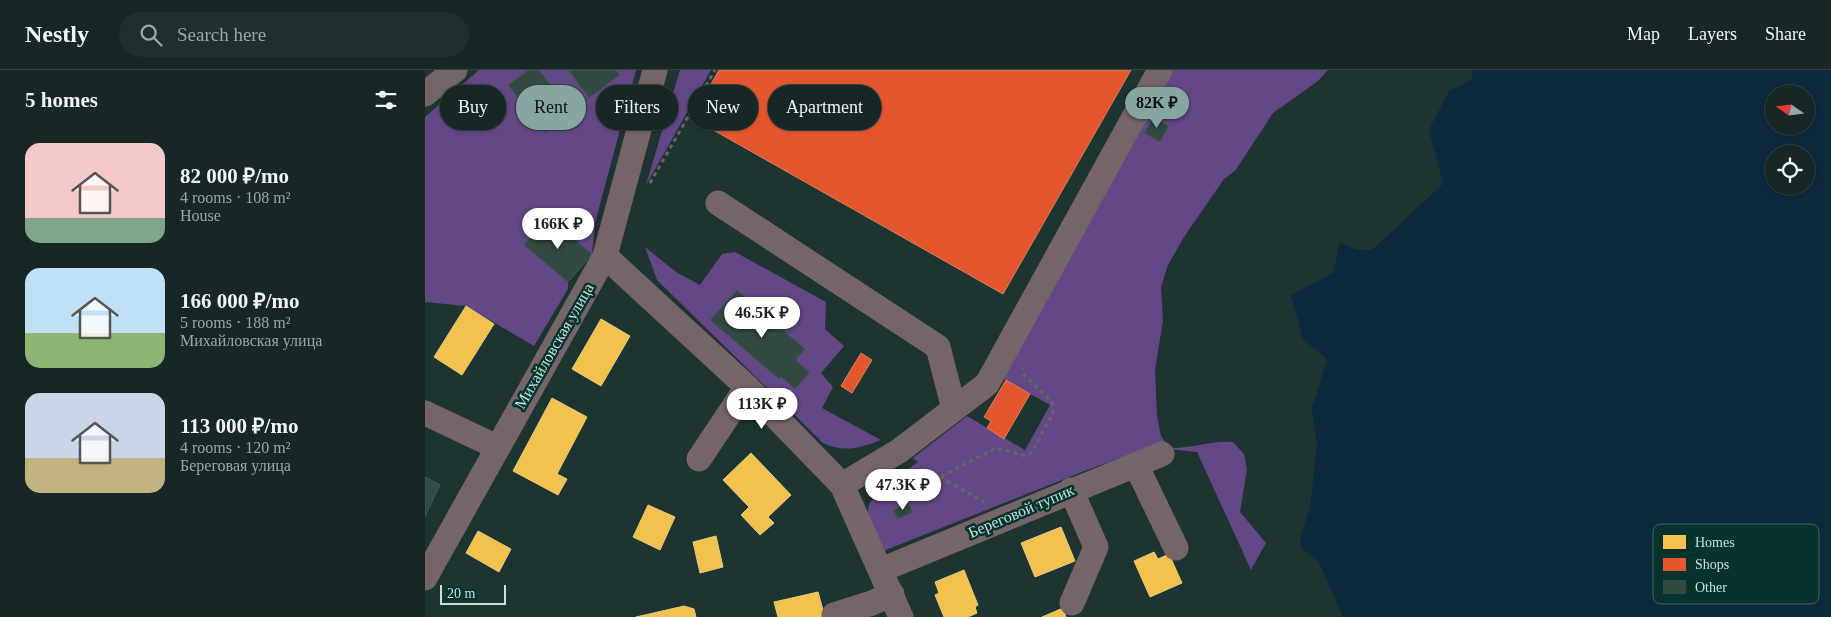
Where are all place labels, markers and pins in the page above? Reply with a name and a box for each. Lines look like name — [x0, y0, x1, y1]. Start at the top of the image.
pin: 82K ₽ — [1122, 87, 1192, 129]
pin: 166K ₽ — [517, 208, 599, 250]
pin: 46.5K ₽ — [716, 296, 808, 339]
pin: 113K ₽ — [721, 388, 803, 430]
pin: 47.3K ₽ — [857, 468, 949, 511]

